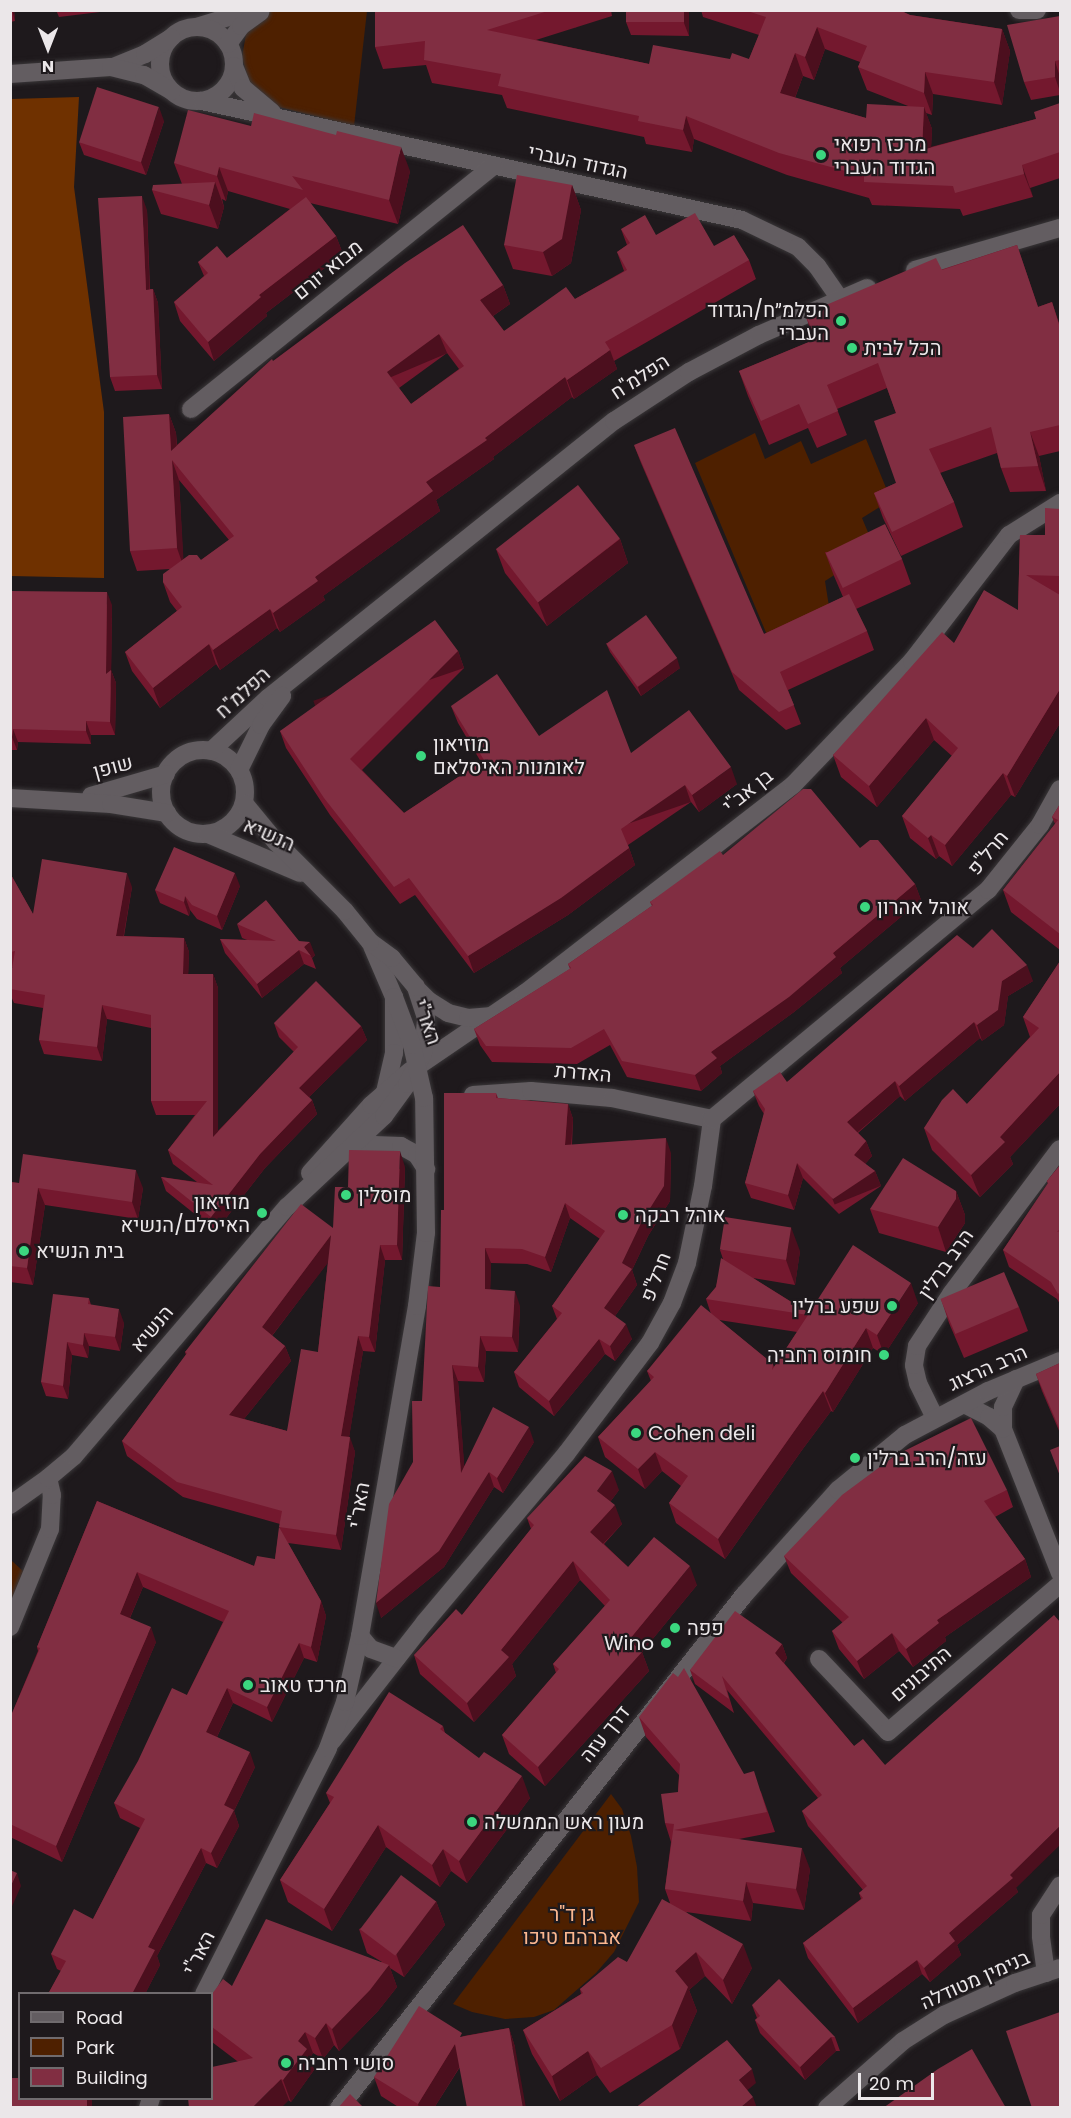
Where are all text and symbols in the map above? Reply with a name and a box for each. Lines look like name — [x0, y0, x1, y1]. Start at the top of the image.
north arrow — [18, 18, 78, 78]
text: N — [42, 55, 54, 78]
place label: מרכז רפואי הגדוד העברי — [834, 132, 935, 179]
street label: הגדוד העברי — [526, 140, 630, 184]
marker: מרכז רפואי הגדוד העברי — [812, 146, 830, 164]
street label: מבוא יורם — [289, 235, 367, 305]
place label: הפלמ״ח/הגדוד העברי — [707, 298, 829, 345]
marker: הפלמ״ח/הגדוד העברי — [834, 314, 848, 328]
place label: הכל לבית — [864, 336, 941, 360]
marker: הכל לבית — [845, 341, 859, 355]
street label: הפלמ"ח — [606, 349, 674, 405]
street label: הפלמ"ח — [211, 662, 275, 724]
place label: מוזיאון לאומנות האיסלאם — [433, 732, 585, 779]
marker: מוזיאון לאומנות האיסלאם — [414, 749, 428, 763]
street label: שופן — [91, 750, 135, 784]
street label: בן אב"י — [718, 764, 778, 818]
street label: הנשיא — [240, 813, 298, 857]
street label: חרל"פ — [963, 826, 1013, 880]
place label: אוהל אהרון — [877, 895, 969, 919]
marker: אוהל אהרון — [858, 900, 872, 914]
street label: האר"י — [408, 996, 446, 1048]
street label: האדרת — [553, 1059, 613, 1087]
place label: מוסלין — [358, 1183, 411, 1207]
marker: מוסלין — [339, 1188, 353, 1202]
place label: מוזיאון האיסלם/הנשיא — [120, 1190, 250, 1237]
place label: אוהל רבקה — [635, 1203, 726, 1227]
marker: מוזיאון האיסלם/הנשיא — [255, 1206, 269, 1220]
marker: אוהל רבקה — [616, 1208, 630, 1222]
street label: הרב ברלין — [913, 1224, 979, 1304]
place label: בית הנשיא — [36, 1239, 124, 1263]
marker: בית הנשיא — [17, 1244, 31, 1258]
street label: חרל"פ — [636, 1249, 676, 1305]
place label: שפע ברלין — [792, 1294, 880, 1318]
marker: שפע ברלין — [885, 1299, 899, 1313]
street label: הנשיא — [126, 1301, 178, 1357]
street label: הרב הרצוג — [945, 1340, 1031, 1396]
place label: חומוס רחביה — [767, 1343, 872, 1367]
marker: חומוס רחביה — [877, 1348, 891, 1362]
place label: Cohen deli — [648, 1421, 755, 1445]
marker: Cohen deli — [629, 1426, 643, 1440]
place label: עזה/הרב ברלין — [867, 1446, 987, 1470]
marker: עזה/הרב ברלין — [848, 1451, 862, 1465]
street label: האר"י — [343, 1480, 375, 1530]
place label: פפה — [687, 1616, 724, 1640]
marker: פפה — [668, 1621, 682, 1635]
place label: Wino — [604, 1631, 654, 1655]
marker: Wino — [659, 1636, 673, 1650]
street label: התיבונים — [886, 1641, 956, 1707]
place label: מרכז טאוב — [260, 1673, 347, 1697]
marker: מרכז טאוב — [241, 1678, 255, 1692]
street label: דרך עזה — [575, 1701, 635, 1767]
place label: מעון ראש הממשלה — [484, 1810, 644, 1834]
marker: מעון ראש הממשלה — [465, 1815, 479, 1829]
park label: גן ד"ר אברהם טיכו — [523, 1903, 621, 1950]
street label: האר"י — [178, 1927, 220, 1979]
street label: בנימין מטודלה — [917, 1945, 1033, 2015]
legend — [18, 1992, 213, 2100]
text: Road — [76, 2005, 123, 2030]
text: Park — [76, 2035, 115, 2060]
place label: סושי רחביה — [298, 2051, 394, 2075]
marker: סושי רחביה — [279, 2056, 293, 2070]
scale bar — [861, 2061, 938, 2099]
text: Building — [76, 2065, 148, 2090]
text: 20 m — [869, 2071, 914, 2096]

